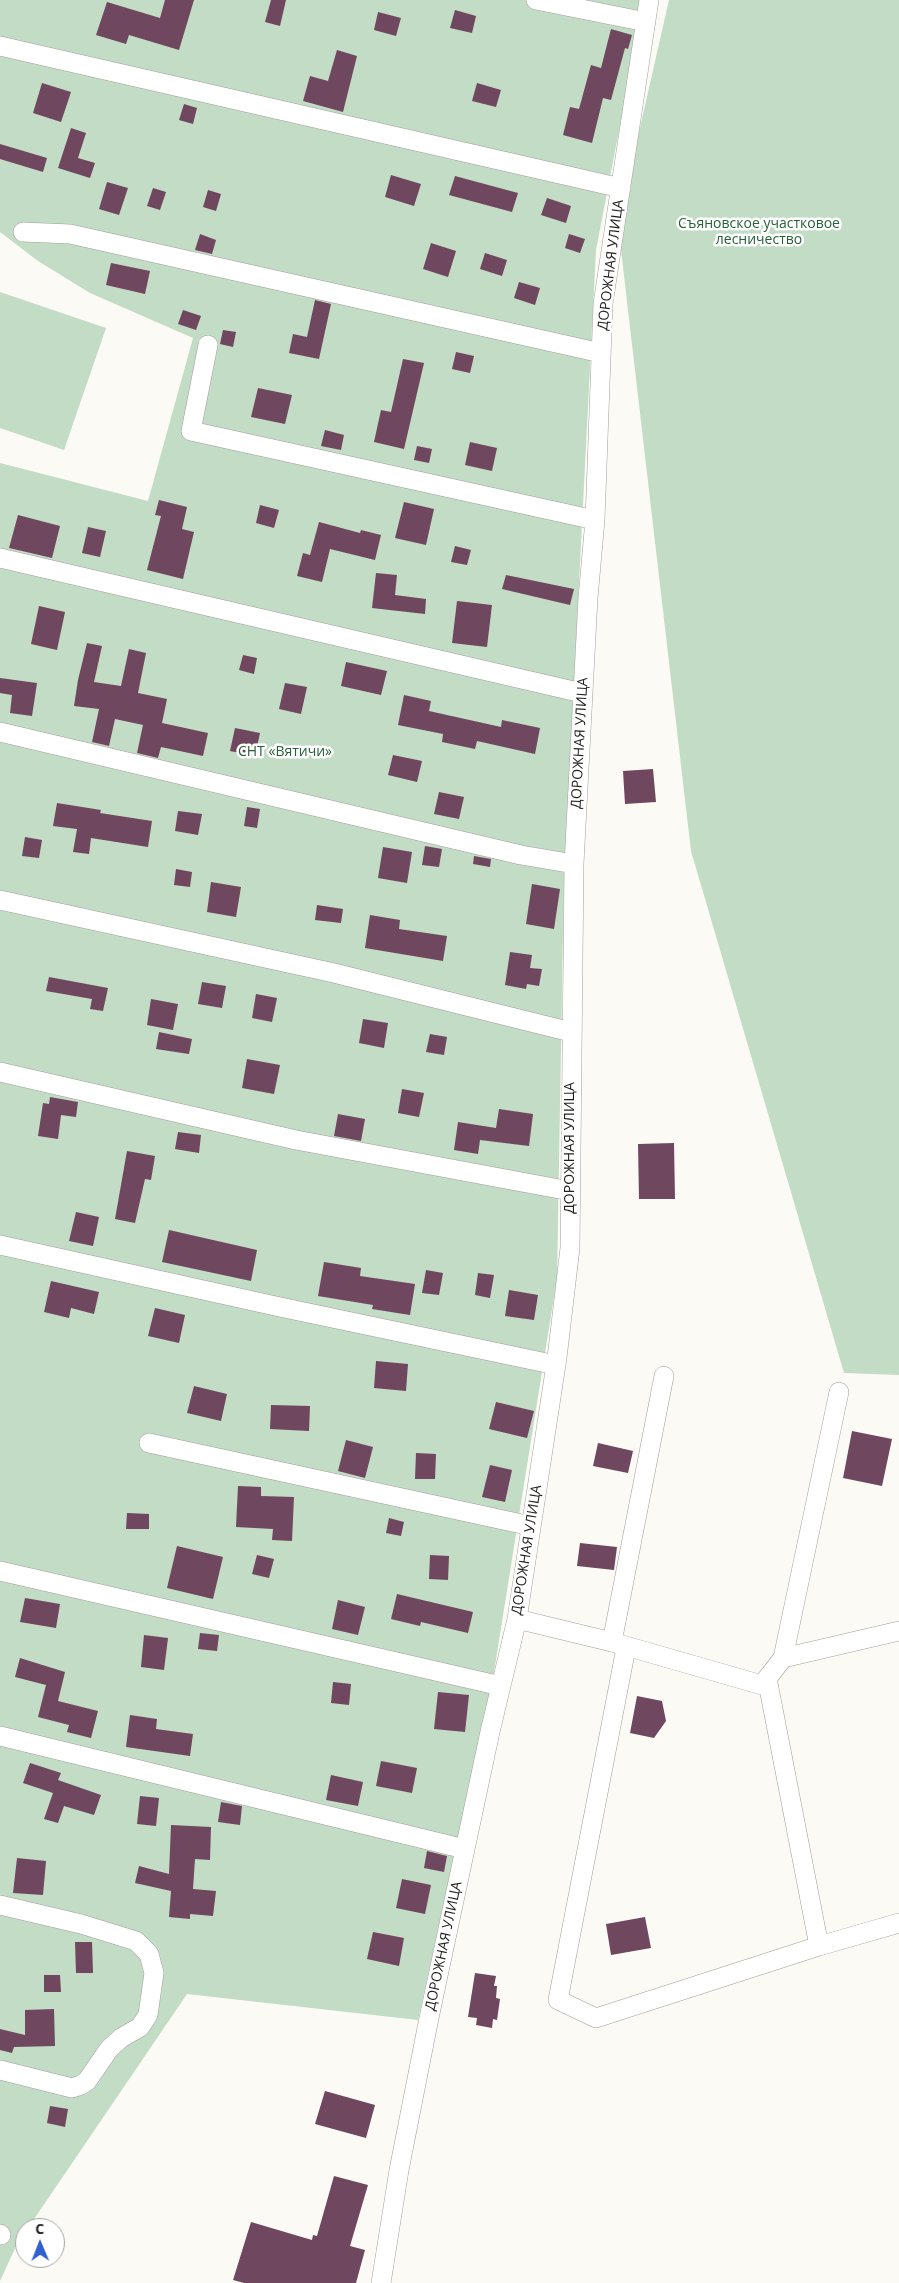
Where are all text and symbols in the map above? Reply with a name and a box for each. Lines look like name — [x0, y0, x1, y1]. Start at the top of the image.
street label: ДОРОЖНАЯ УЛИЦА — [595, 199, 627, 331]
park label: Съяновское участковое лесничество — [678, 216, 840, 248]
street label: ДОРОЖНАЯ УЛИЦА — [568, 677, 592, 809]
park label: СНТ «Вятичи» — [238, 744, 332, 760]
street label: ДОРОЖНАЯ УЛИЦА — [562, 1082, 578, 1214]
street label: ДОРОЖНАЯ УЛИЦА — [508, 1484, 546, 1616]
street label: ДОРОЖНАЯ УЛИЦА — [422, 1880, 466, 2012]
north arrow — [15, 2218, 65, 2268]
text: С — [35, 2219, 44, 2238]

